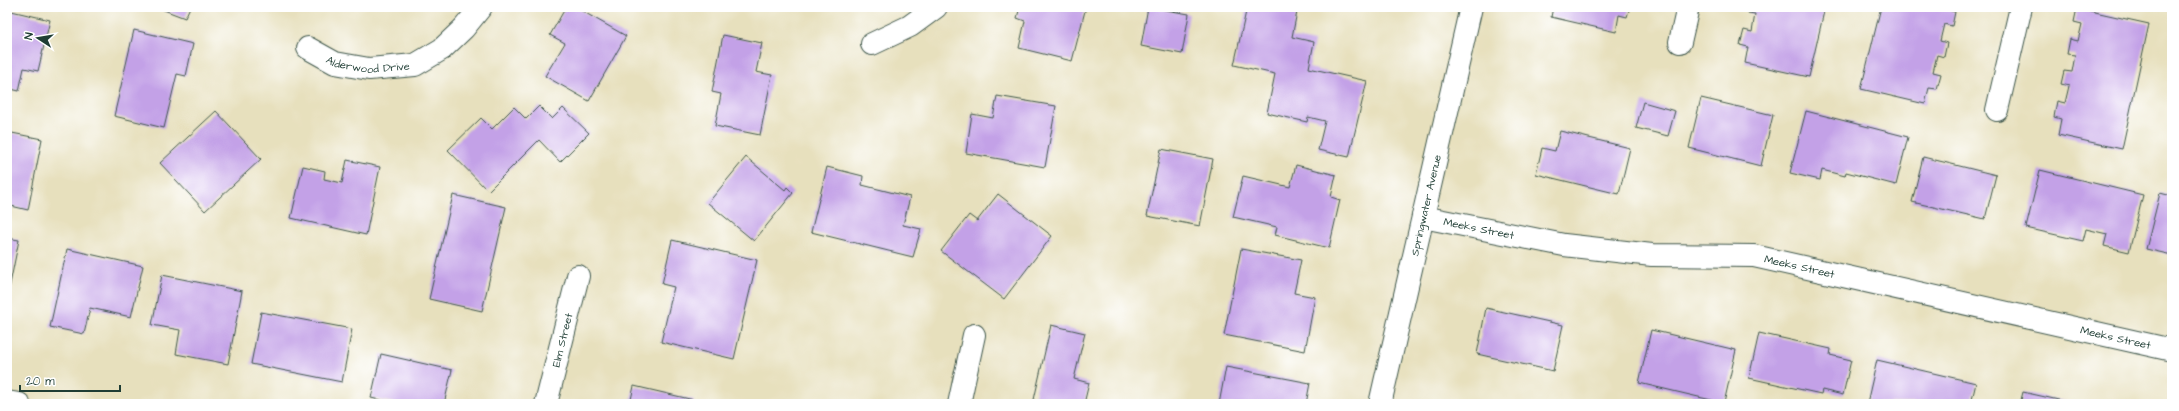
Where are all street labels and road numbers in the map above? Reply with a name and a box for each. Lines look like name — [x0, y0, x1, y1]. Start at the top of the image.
street label: Alderwood Drive — [323, 52, 410, 77]
street label: Springwater Avenue — [1407, 153, 1445, 257]
street label: Meeks Street — [1442, 214, 1516, 243]
street label: Meeks Street — [1763, 252, 1837, 282]
street label: Elm Street — [549, 311, 577, 369]
street label: Meeks Street — [2079, 323, 2153, 353]

